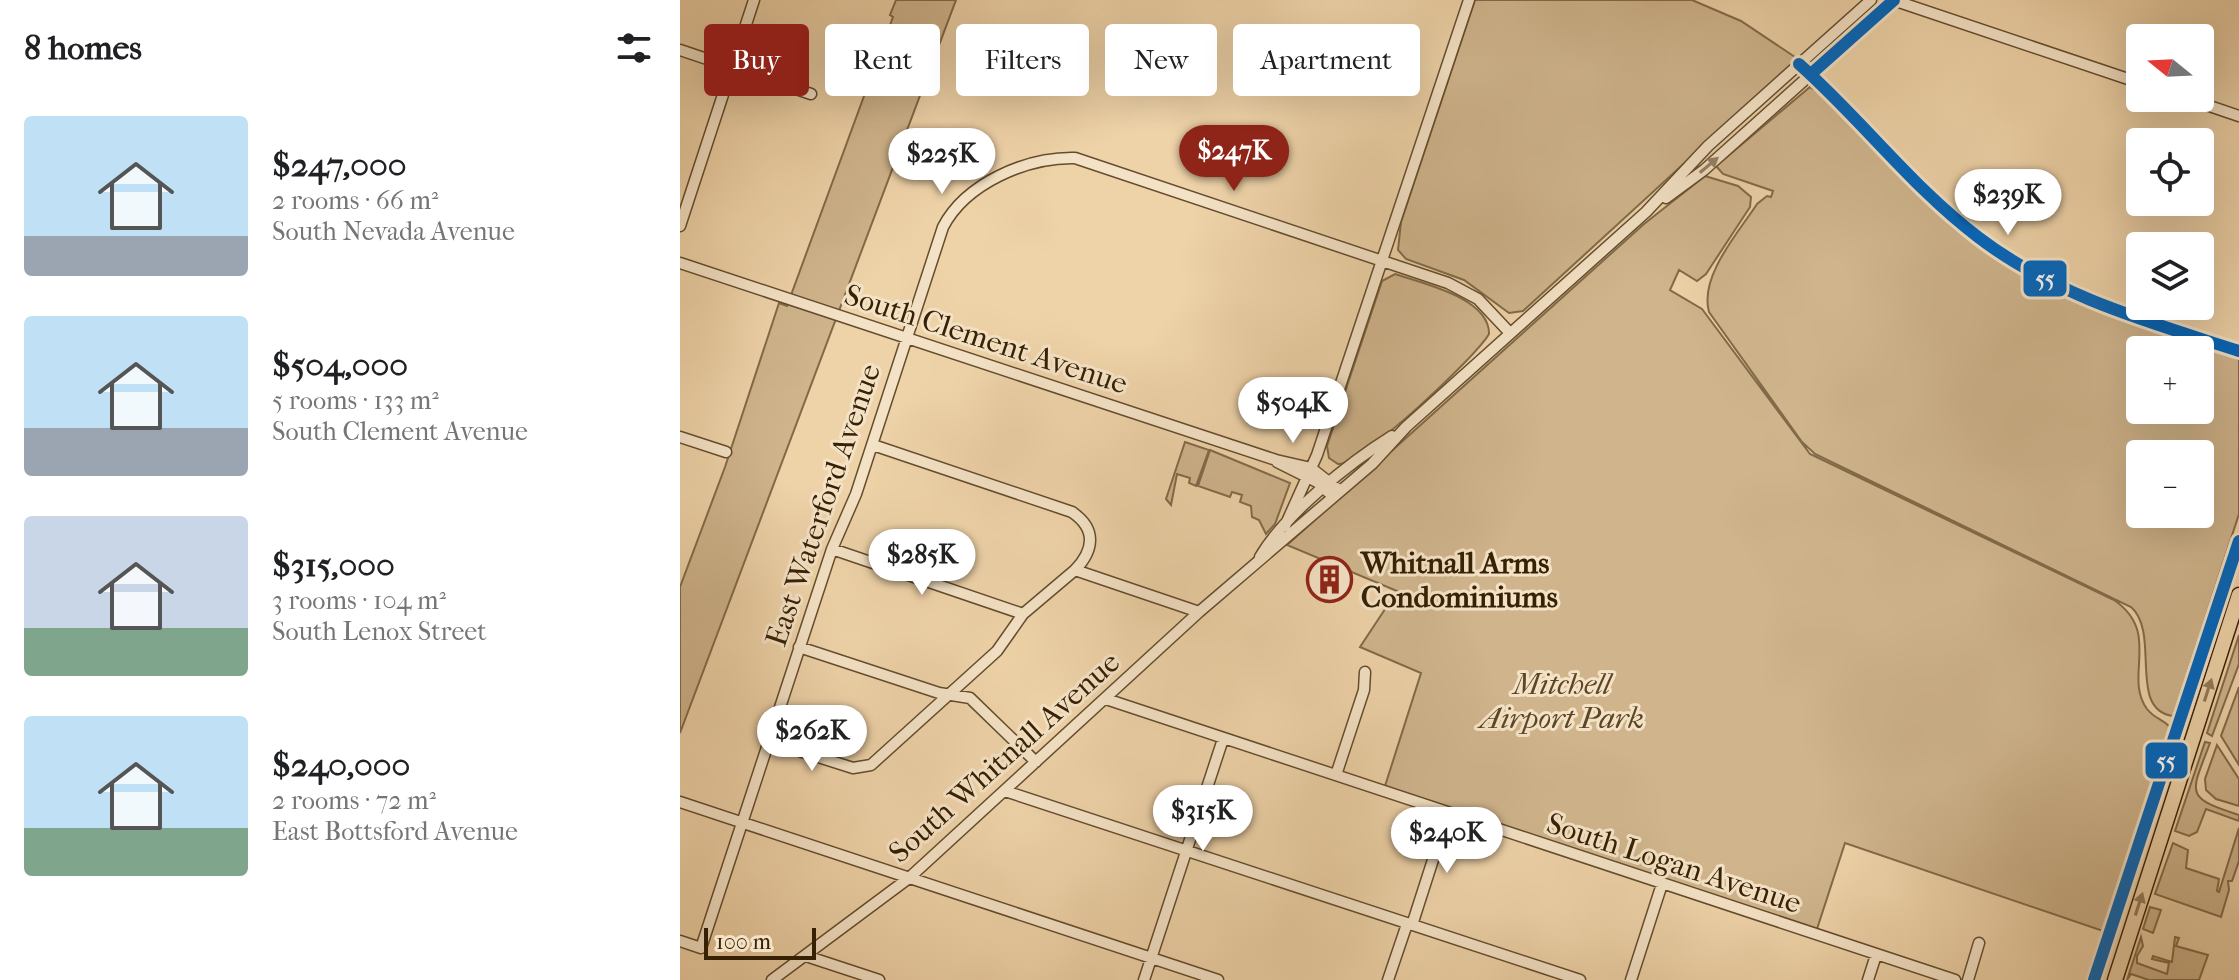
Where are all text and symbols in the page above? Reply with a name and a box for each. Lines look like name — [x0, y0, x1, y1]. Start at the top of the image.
chip: Buy — [704, 24, 809, 96]
chip: Rent — [825, 24, 940, 96]
chip: Filters — [956, 24, 1089, 96]
chip: New — [1105, 24, 1217, 96]
chip: Apartment — [1233, 24, 1420, 96]
north arrow — [2126, 24, 2214, 112]
map controls — [2126, 24, 2214, 528]
icon: filters — [612, 26, 656, 70]
text: 8 homes — [24, 28, 142, 68]
pin: $247K — [1178, 125, 1290, 193]
pin: $225K — [886, 128, 998, 196]
button: locate — [2126, 128, 2214, 216]
text: $247K — [1197, 135, 1271, 166]
text: $225K — [906, 138, 978, 169]
text: $247,000 — [272, 145, 406, 185]
icon: home — [88, 148, 184, 244]
one-way arrow — [1698, 157, 1718, 174]
pin: $239K — [1952, 169, 2064, 237]
text: $239K — [1973, 179, 2043, 210]
text: 2 rooms · 66 m² — [272, 185, 438, 216]
text: South Nevada Avenue — [272, 216, 515, 247]
button: layers — [2126, 232, 2214, 320]
line badge: 55 — [2022, 259, 2068, 298]
text: 55 — [2036, 266, 2055, 292]
street label: South Clement Avenue — [840, 277, 1132, 402]
button: + — [2126, 336, 2214, 424]
text: $504,000 — [272, 345, 408, 385]
icon: home — [88, 348, 184, 444]
street label: East Waterford Avenue — [759, 359, 888, 651]
pin: $504K — [1237, 377, 1349, 445]
text: 5 rooms · 133 m² — [272, 385, 439, 416]
text: $504K — [1256, 387, 1330, 418]
text: South Clement Avenue — [272, 416, 528, 447]
button: − — [2126, 440, 2214, 528]
pin: $285K — [866, 529, 978, 597]
text: $285K — [887, 539, 957, 570]
text: $315,000 — [272, 545, 395, 585]
place label: Whitnall Arms Condominiums — [1359, 546, 1558, 615]
icon: home — [88, 548, 184, 644]
building icon: Whitnall Arms Condominiums — [1306, 556, 1354, 604]
text: 3 rooms · 104 m² — [272, 585, 446, 616]
text: South Lenox Street — [272, 616, 486, 647]
street label: South Whitnall Avenue — [882, 645, 1127, 870]
park label: Mitchell Airport Park — [1476, 667, 1644, 736]
one-way arrow — [2202, 678, 2215, 702]
pin: $262K — [756, 705, 868, 773]
text: $262K — [775, 715, 849, 746]
line badge: 55 — [2144, 741, 2189, 780]
text: $240,000 — [272, 745, 410, 785]
icon: home — [88, 748, 184, 844]
text: 55 — [2157, 748, 2176, 774]
text: 2 rooms · 72 m² — [272, 785, 436, 816]
pin: $315K — [1147, 785, 1259, 853]
text: $315K — [1171, 795, 1235, 826]
street label: South Logan Avenue — [1542, 806, 1806, 921]
pin: $240K — [1391, 807, 1503, 875]
text: East Bottsford Avenue — [272, 816, 518, 847]
text: $240K — [1409, 817, 1485, 848]
one-way arrow — [2133, 891, 2146, 915]
scale bar — [704, 924, 816, 960]
text: 100 m — [716, 929, 771, 955]

